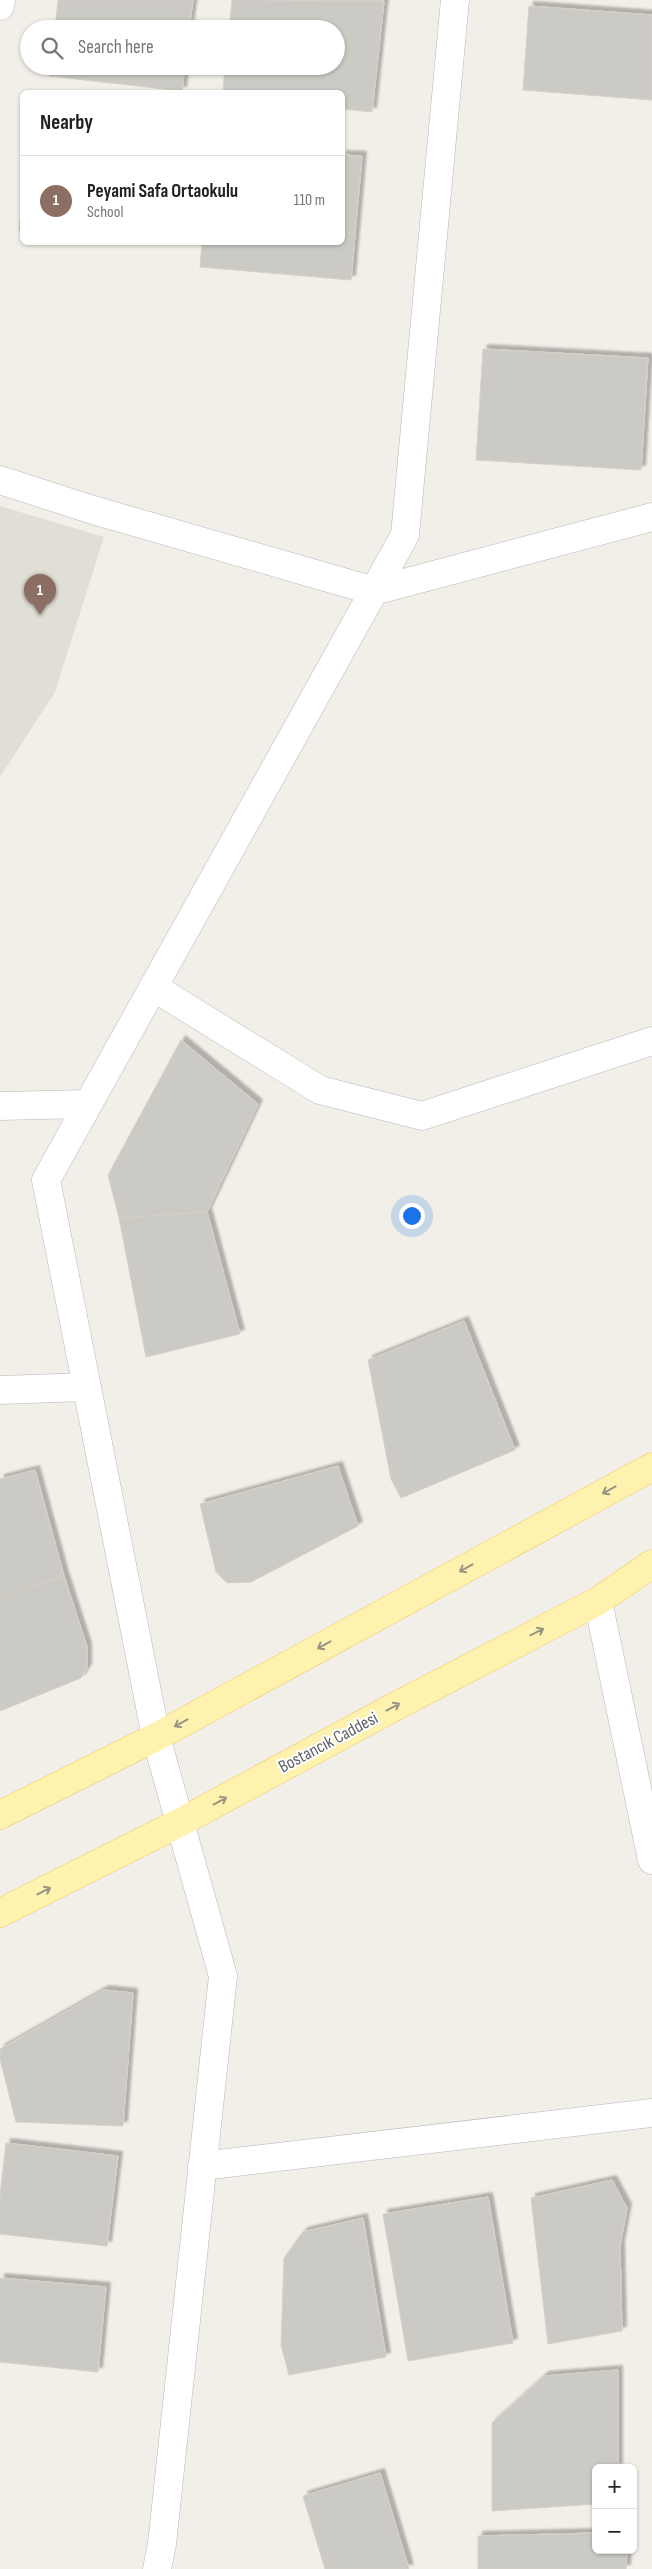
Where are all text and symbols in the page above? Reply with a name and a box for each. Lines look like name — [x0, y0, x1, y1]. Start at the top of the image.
search box — [20, 20, 345, 75]
icon: search — [38, 34, 66, 62]
text: Search here — [78, 36, 154, 59]
text: Nearby — [40, 110, 93, 135]
text: Peyami Safa Ortaokulu — [87, 180, 238, 203]
text: 1 — [53, 191, 59, 210]
text: 110 m — [294, 191, 325, 210]
text: School — [87, 203, 123, 222]
pin: 1 — [24, 574, 56, 615]
your location — [399, 1203, 425, 1229]
one-way arrow — [602, 1485, 617, 1495]
one-way arrow — [459, 1563, 474, 1573]
one-way arrow — [530, 1627, 545, 1637]
one-way arrow — [317, 1641, 331, 1651]
one-way arrow — [386, 1702, 401, 1712]
street label: Bostancık Caddesi — [275, 1707, 382, 1777]
one-way arrow — [174, 1719, 189, 1728]
one-way arrow — [212, 1796, 227, 1806]
one-way arrow — [36, 1886, 51, 1896]
map controls — [592, 2464, 637, 2554]
button: + — [592, 2464, 637, 2509]
button: − — [592, 2509, 637, 2554]

